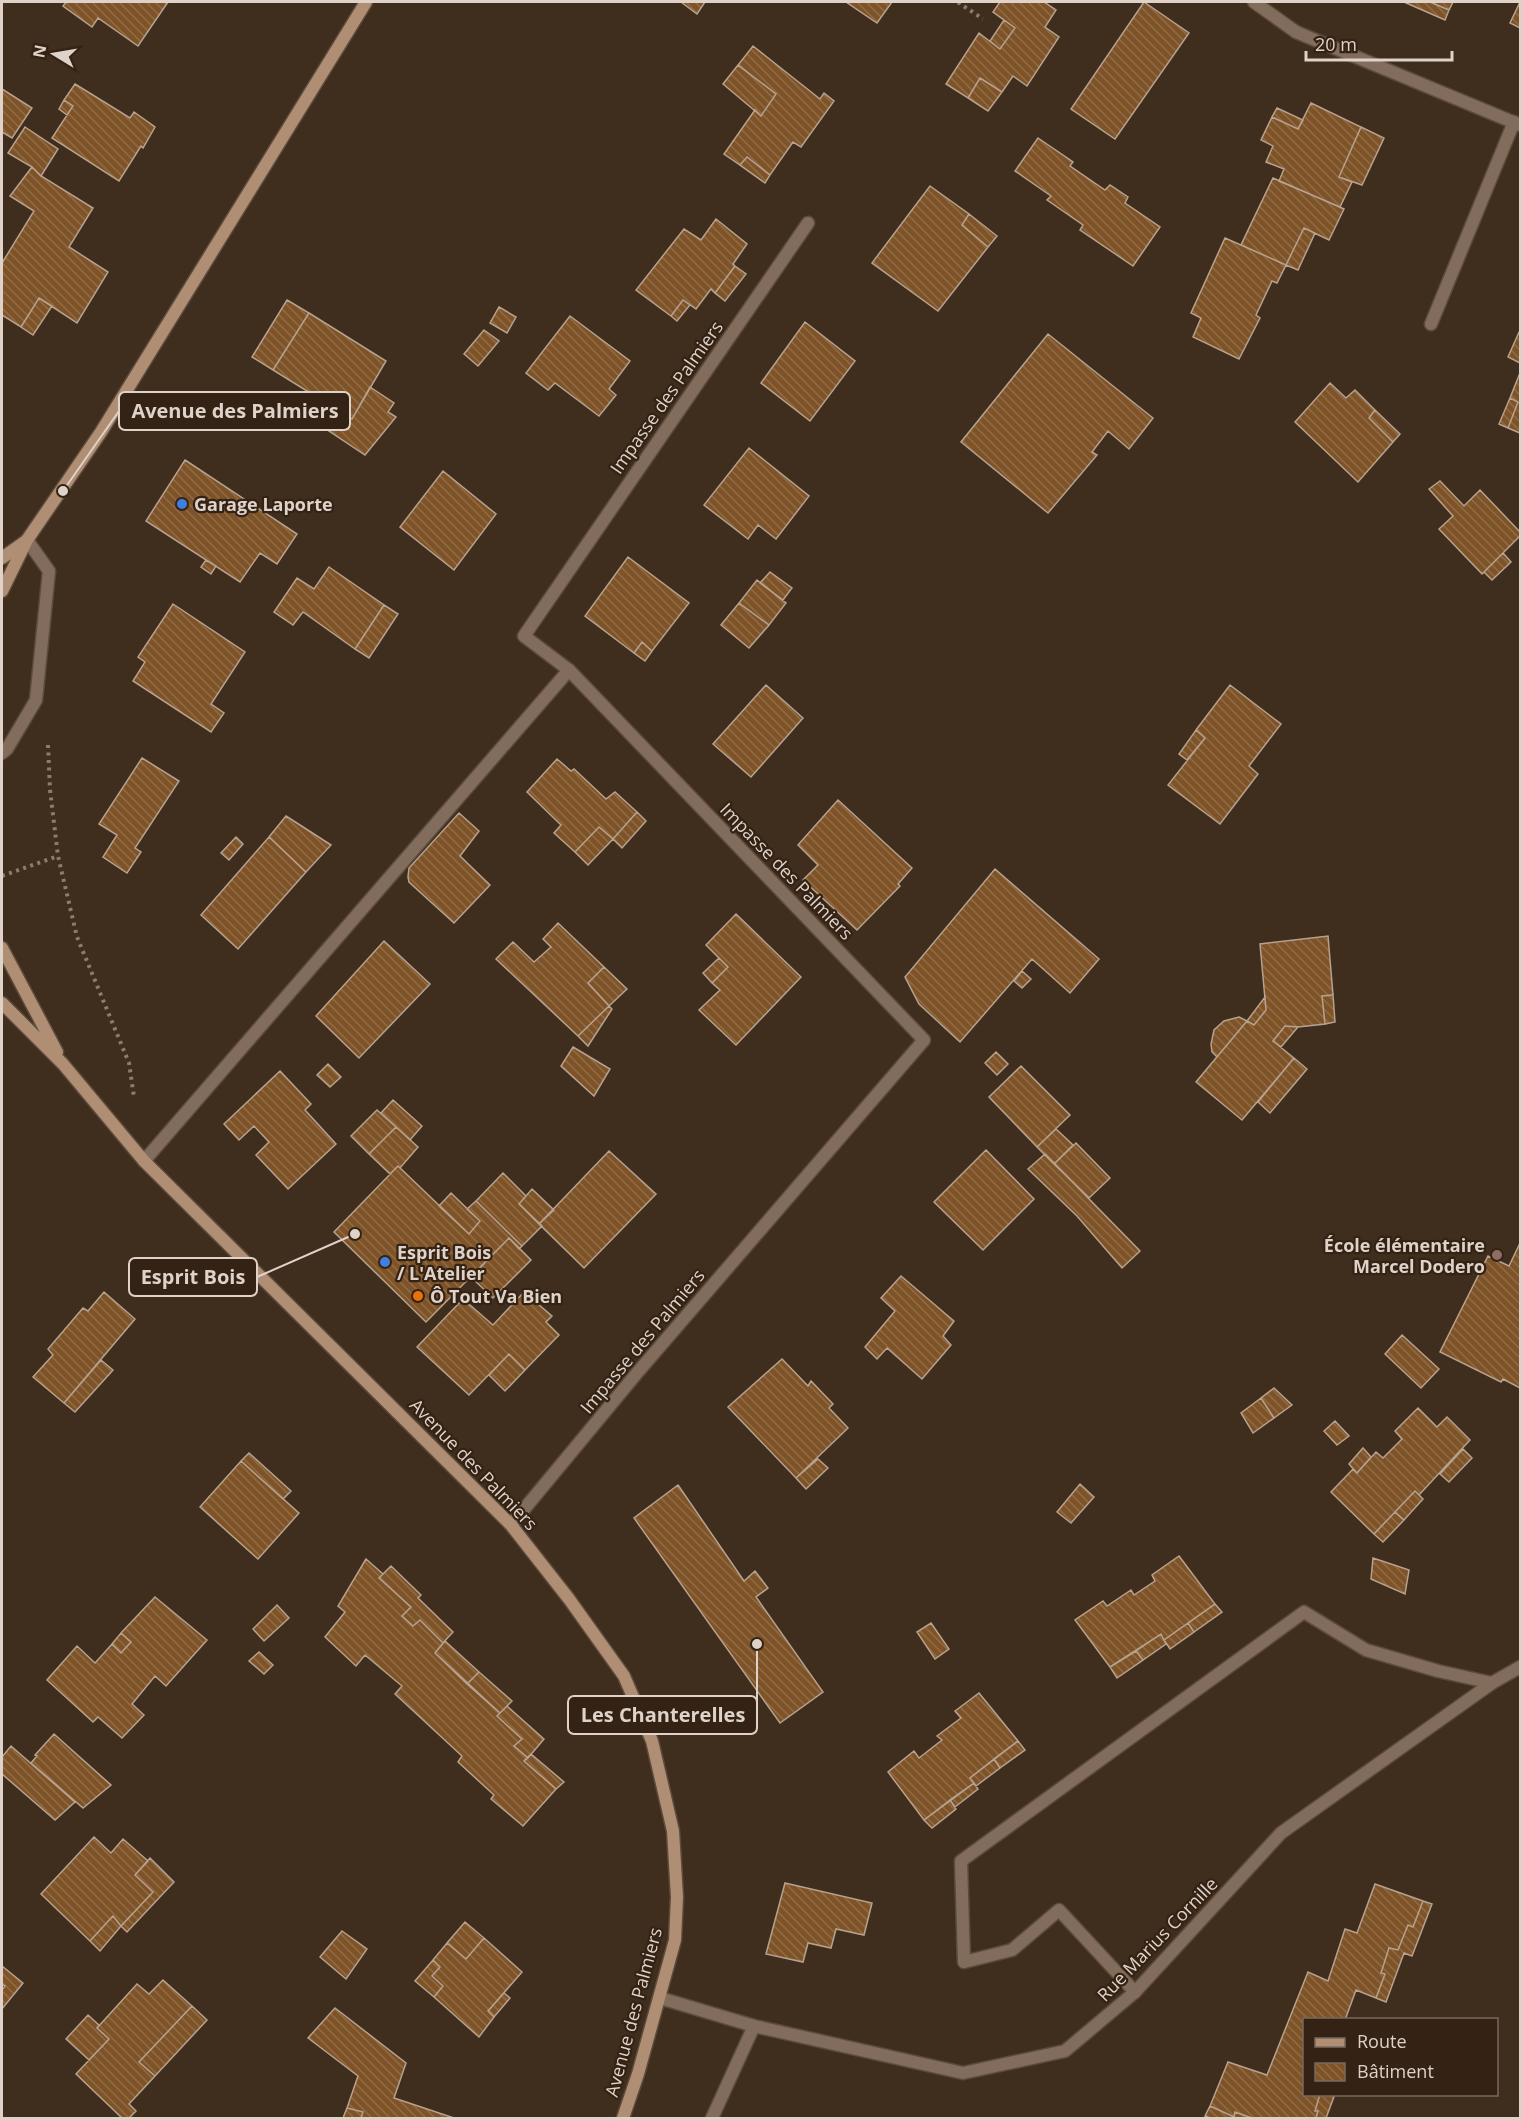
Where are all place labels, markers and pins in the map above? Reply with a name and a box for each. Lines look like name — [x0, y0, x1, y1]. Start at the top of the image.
callout: Avenue des Palmiers — [119, 392, 350, 430]
place label: Garage Laporte — [194, 492, 333, 516]
marker: Garage Laporte — [175, 497, 189, 511]
place label: École élémentaire Marcel Dodero — [1324, 1233, 1485, 1278]
place label: Esprit Bois / L'Atelier — [397, 1240, 491, 1285]
marker: École élémentaire Marcel Dodero — [1490, 1248, 1504, 1262]
marker: Esprit Bois / L'Atelier — [378, 1255, 392, 1269]
callout: Esprit Bois — [129, 1258, 257, 1296]
place label: Ô Tout Va Bien — [430, 1284, 562, 1308]
marker: Ô Tout Va Bien — [411, 1289, 425, 1303]
callout: Les Chanterelles — [568, 1696, 757, 1734]

